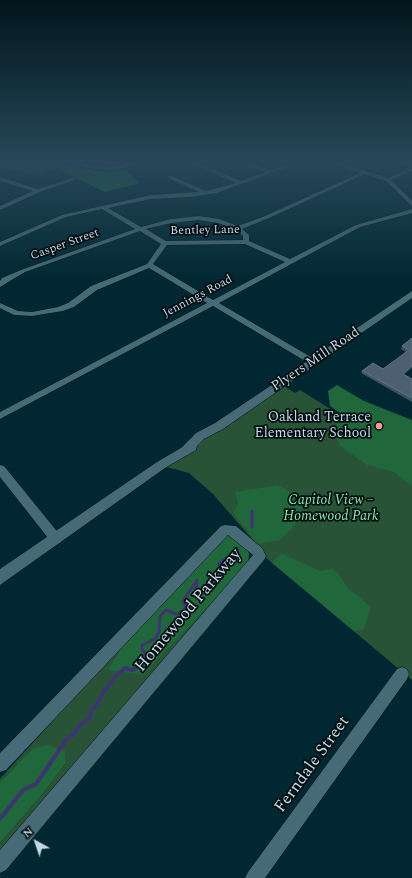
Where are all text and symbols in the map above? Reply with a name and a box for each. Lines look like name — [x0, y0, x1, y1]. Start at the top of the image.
street label: Bentley Lane — [170, 223, 240, 239]
street label: Casper Street — [29, 226, 101, 264]
street label: Jennings Road — [161, 273, 235, 321]
street label: Plyers Mill Road — [269, 324, 363, 396]
place label: Oakland Terrace Elementary School — [255, 410, 371, 442]
marker: Oakland Terrace Elementary School — [374, 421, 384, 431]
park label: Capitol View – Homewood Park — [284, 493, 378, 526]
street label: Homewood Parkway — [131, 545, 247, 677]
street label: Ferndale Street — [271, 713, 355, 817]
north arrow — [16, 822, 56, 862]
text: N — [19, 823, 37, 842]

